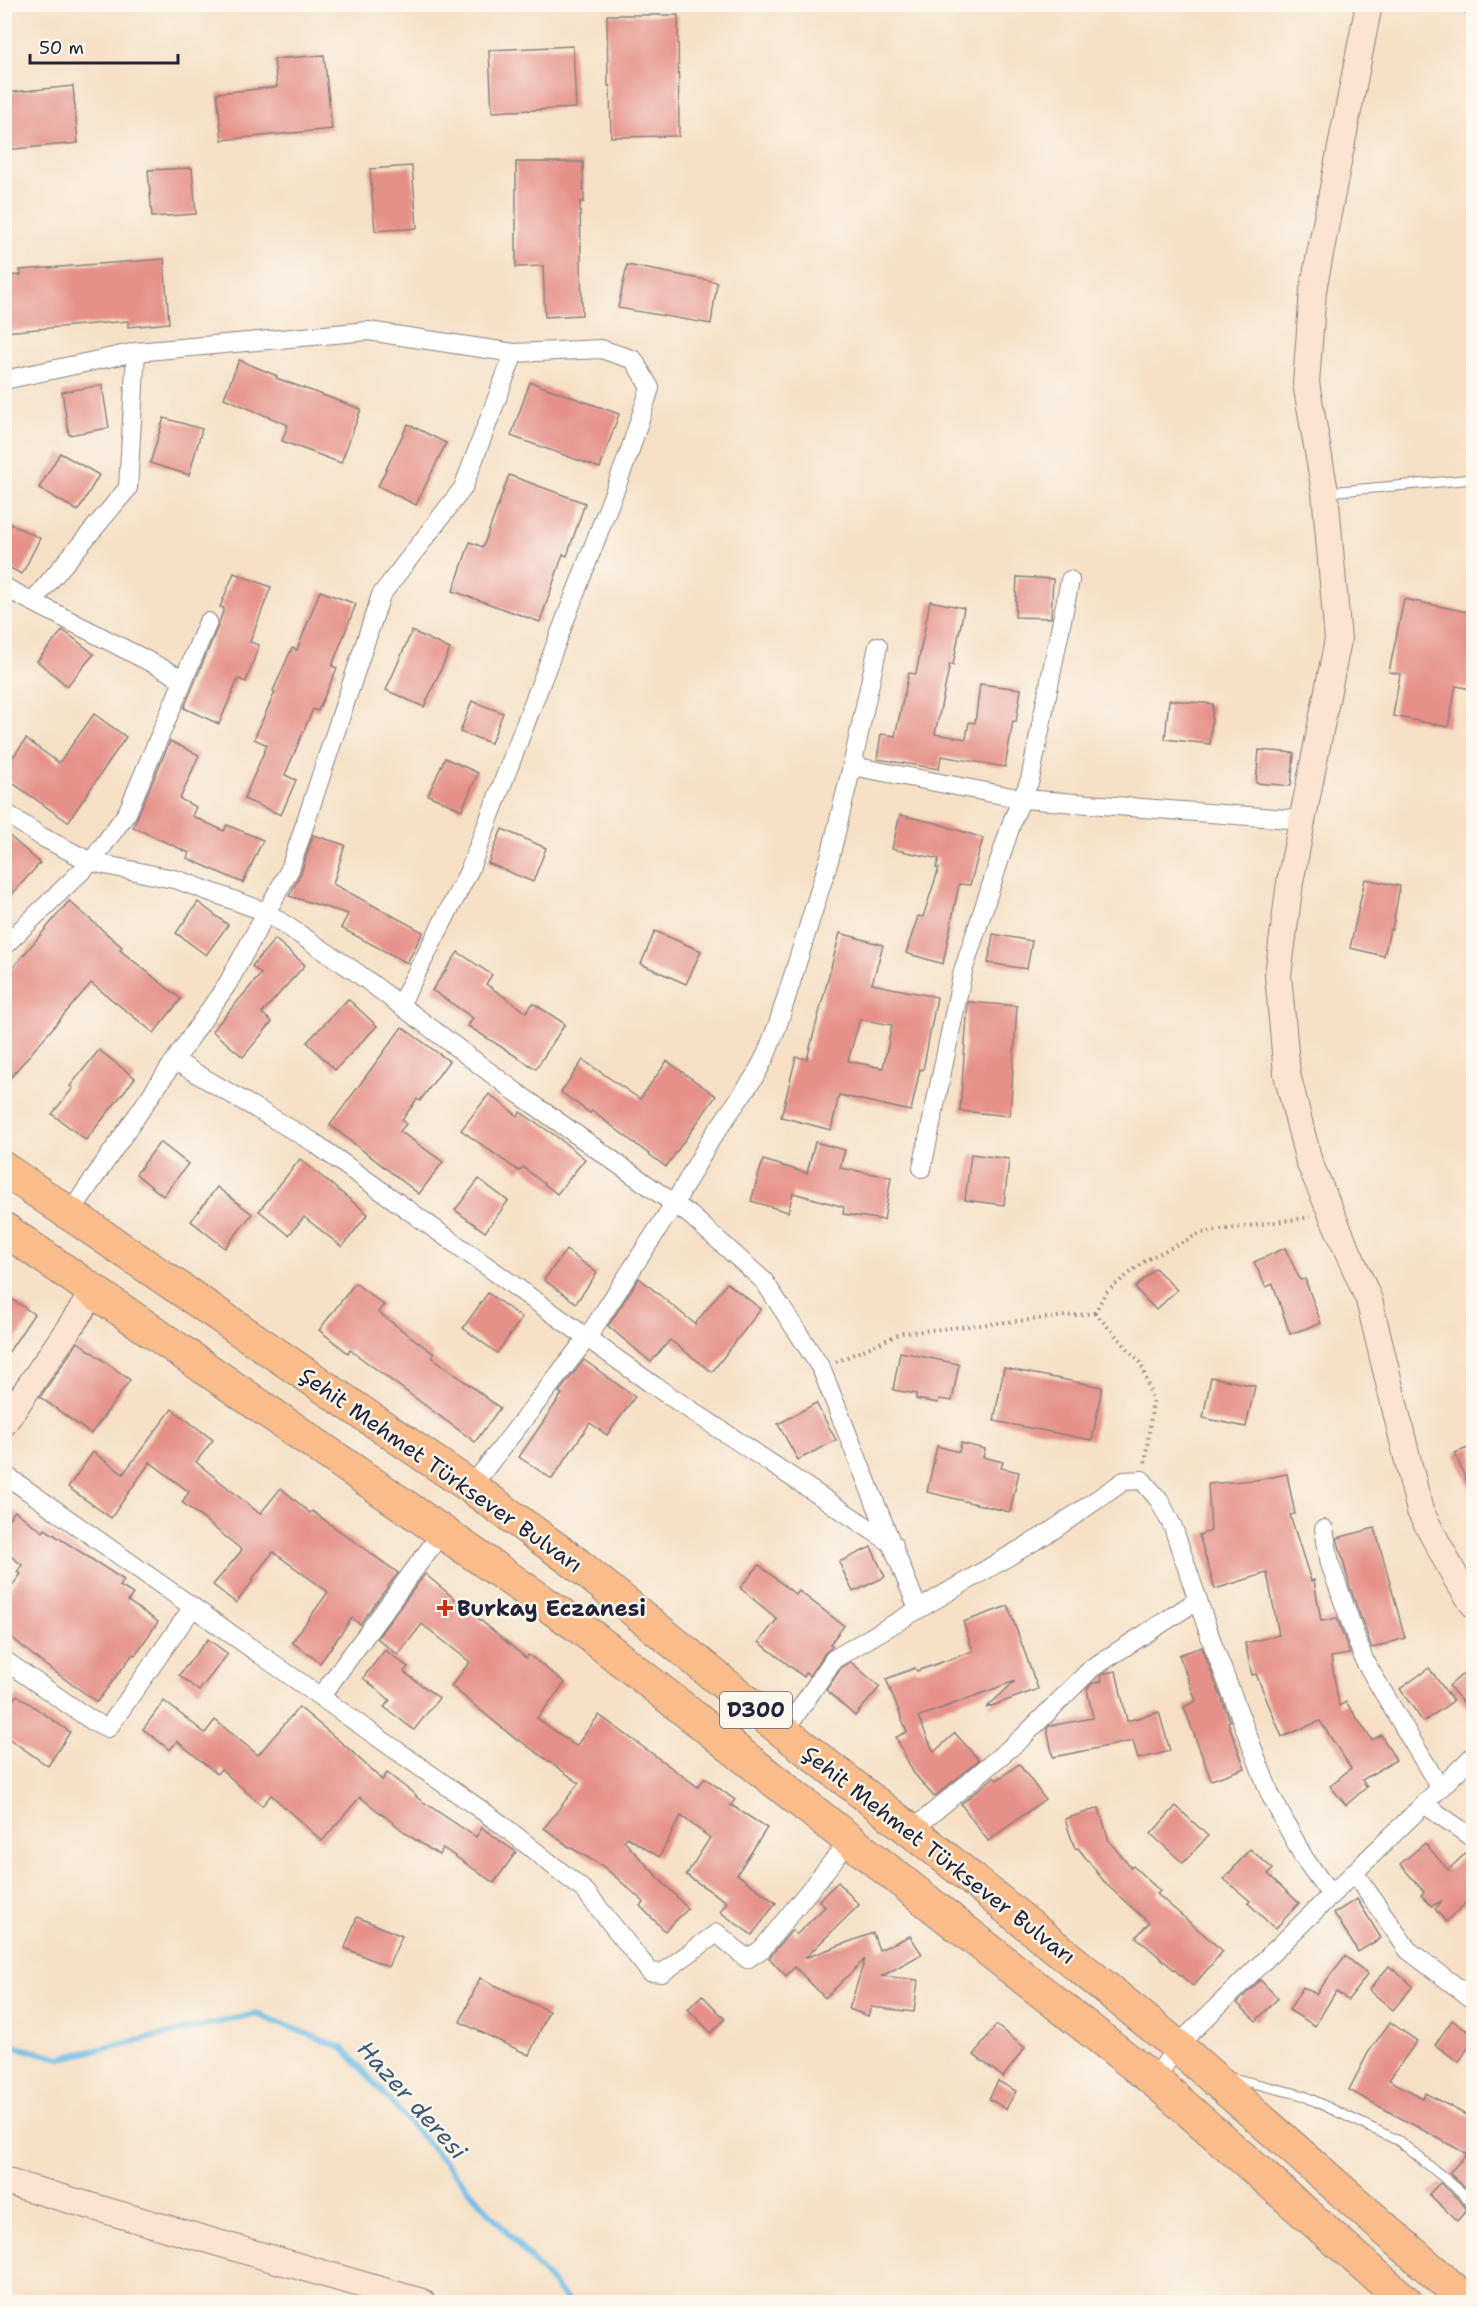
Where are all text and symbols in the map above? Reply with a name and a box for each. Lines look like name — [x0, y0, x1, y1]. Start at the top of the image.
scale bar — [30, 27, 178, 65]
text: 50 m — [39, 36, 84, 60]
street label: Şehit Mehmet Türksever Bulvarı — [294, 1361, 588, 1579]
place label: Burkay Eczanesi — [457, 1594, 646, 1623]
marker: Burkay Eczanesi — [438, 1601, 452, 1615]
road number: D300 — [720, 1692, 792, 1728]
street label: Şehit Mehmet Türksever Bulvarı — [796, 1739, 1082, 1971]
water label: Hazer deresi — [350, 2034, 475, 2167]

